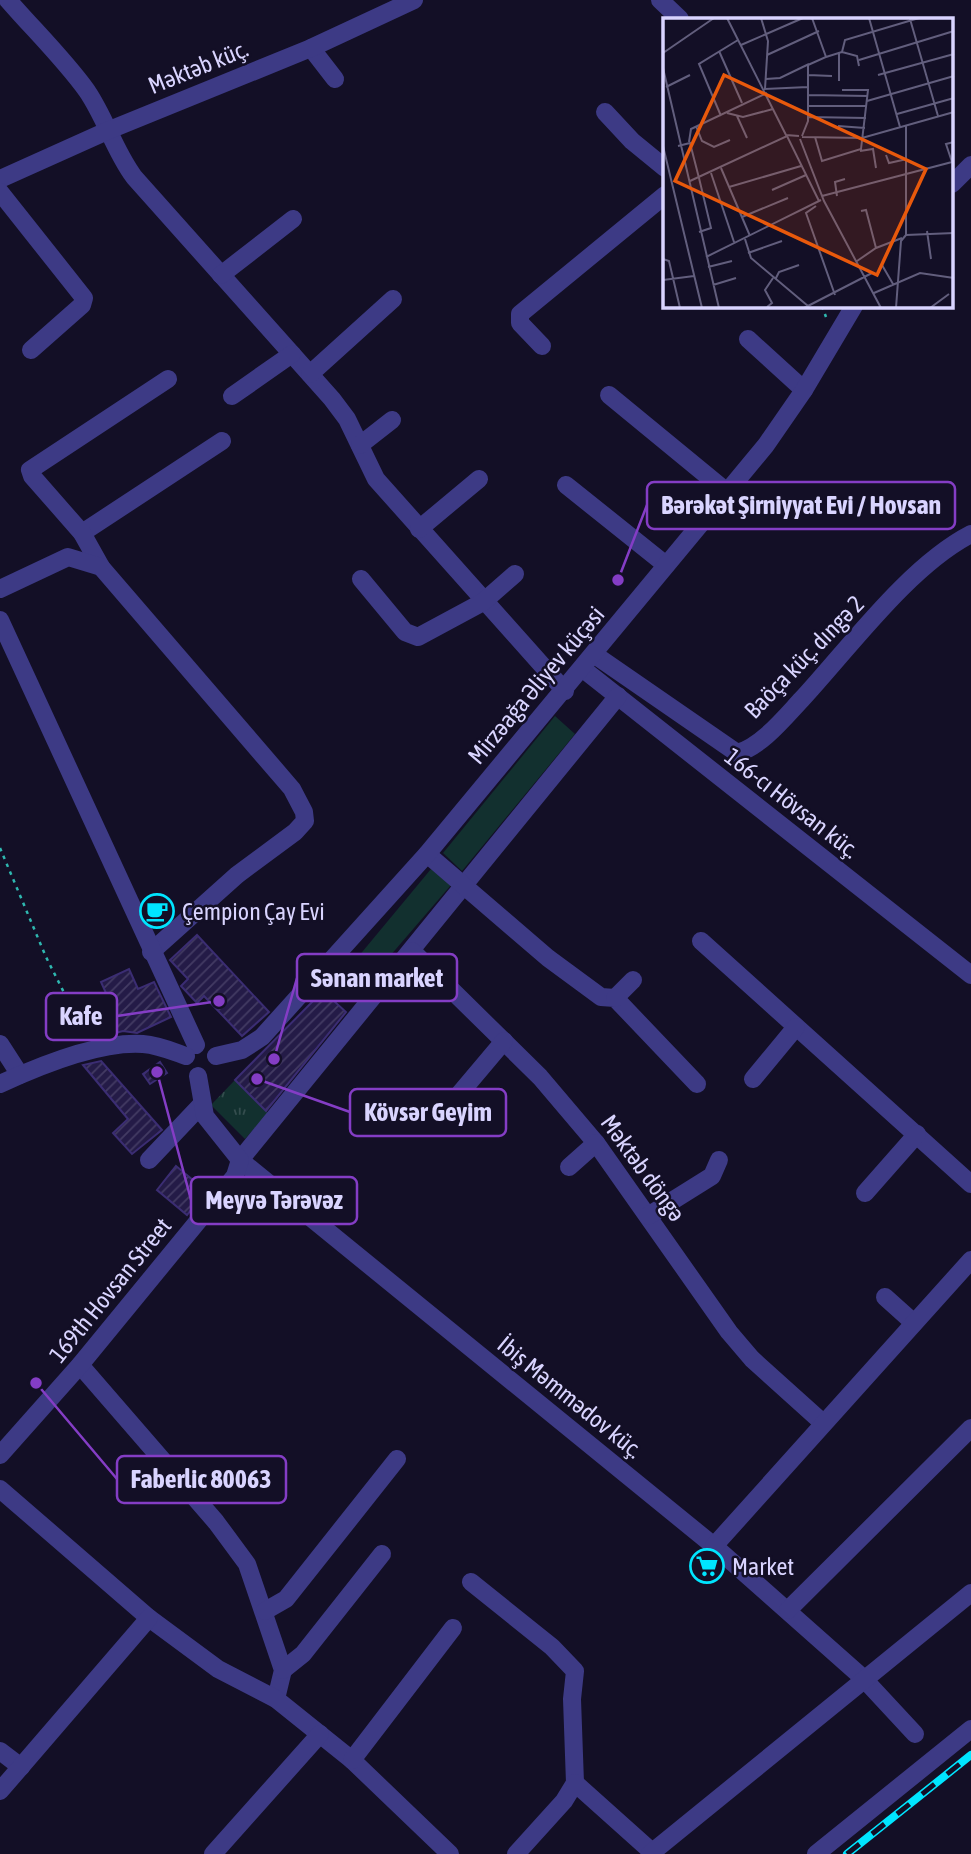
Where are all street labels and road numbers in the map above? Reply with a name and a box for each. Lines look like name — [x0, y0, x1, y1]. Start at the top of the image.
street label: Məktəb küç. — [144, 35, 252, 99]
street label: Baöça küç. dıngə 2 — [739, 590, 869, 724]
street label: Mirzəağa Əliyev küçəsi — [462, 601, 610, 769]
street label: 166-cı Hövsan küç. — [720, 742, 864, 864]
street label: Məktəb döngə — [595, 1110, 691, 1226]
street label: 169th Hovsan Street — [44, 1212, 176, 1368]
street label: İbiş Məmmədov küç. — [492, 1330, 648, 1464]

